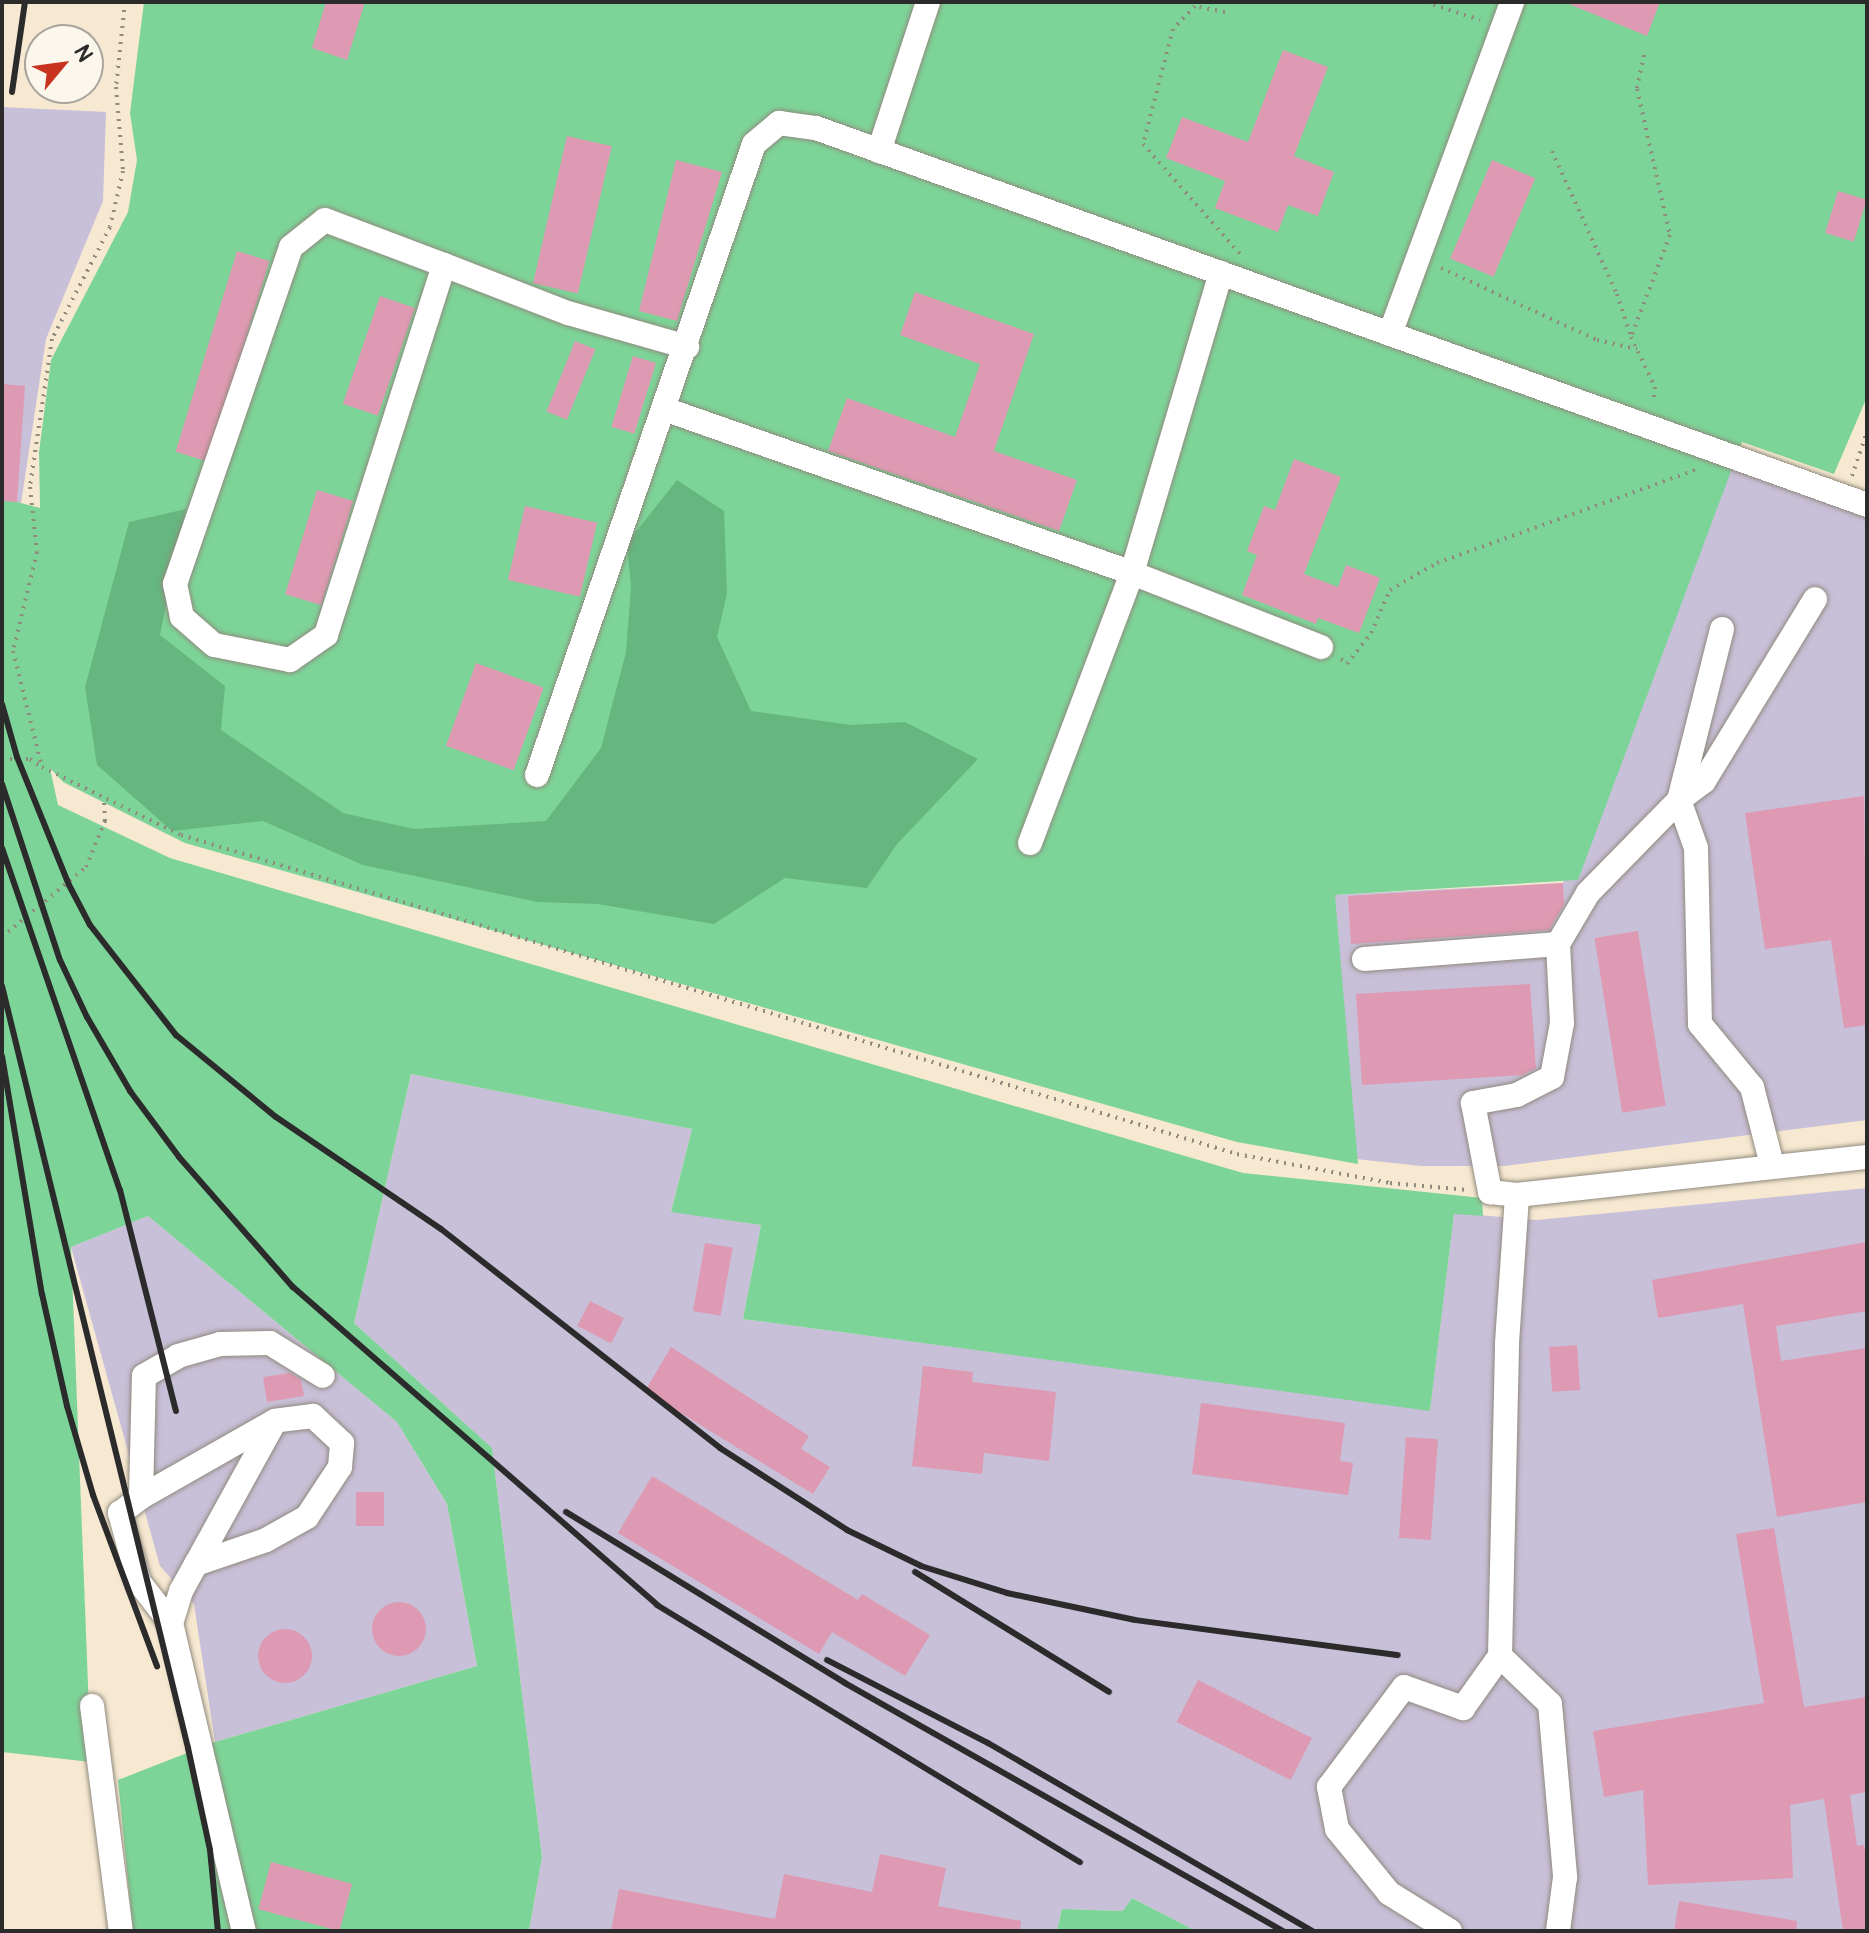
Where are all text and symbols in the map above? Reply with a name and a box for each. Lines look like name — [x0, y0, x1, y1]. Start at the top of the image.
north arrow — [24, 24, 104, 104]
text: N — [67, 40, 99, 67]

